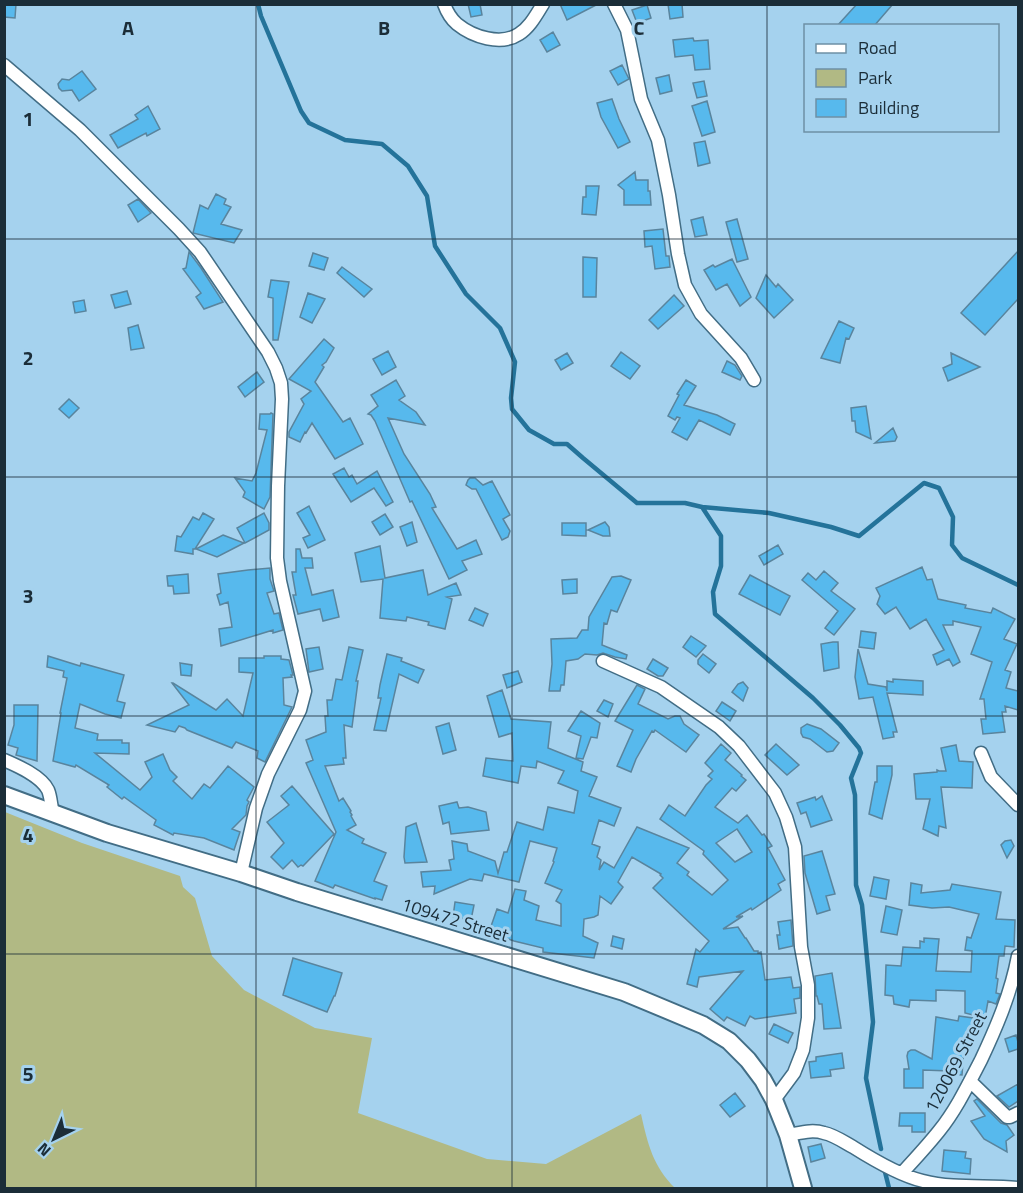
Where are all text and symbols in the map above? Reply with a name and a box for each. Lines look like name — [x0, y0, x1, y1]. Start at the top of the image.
text: A — [122, 12, 134, 43]
text: B — [378, 12, 390, 43]
text: C — [634, 12, 645, 43]
legend — [804, 24, 999, 132]
text: Road — [858, 34, 897, 61]
text: Park — [858, 64, 893, 91]
text: Building — [858, 94, 919, 121]
text: 1 — [22, 103, 34, 134]
text: 2 — [22, 342, 34, 373]
text: 3 — [22, 580, 34, 611]
text: 4 — [22, 819, 34, 850]
street label: 109472 Street — [398, 890, 513, 949]
street label: 120069 Street — [918, 1006, 994, 1117]
text: 5 — [22, 1058, 34, 1089]
north arrow — [24, 1109, 84, 1169]
text: N — [32, 1137, 56, 1163]

